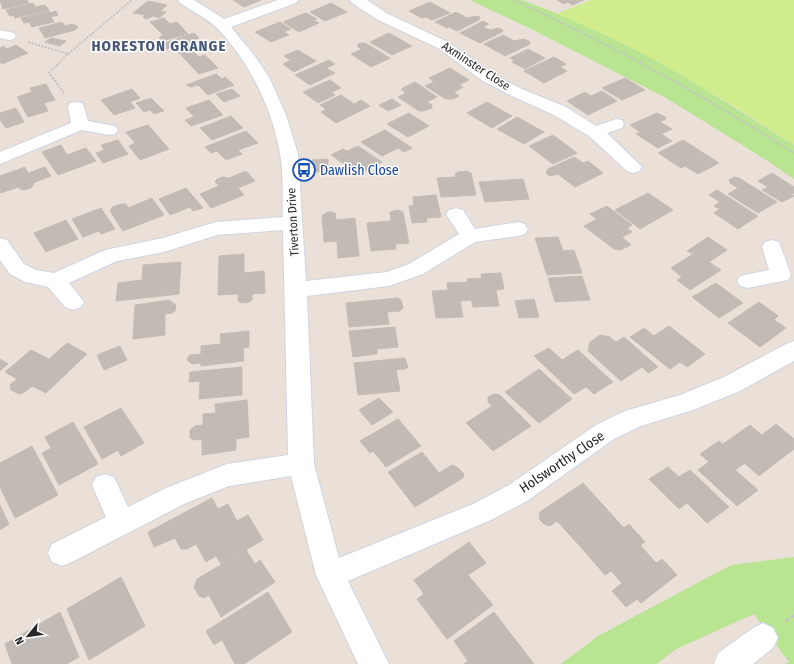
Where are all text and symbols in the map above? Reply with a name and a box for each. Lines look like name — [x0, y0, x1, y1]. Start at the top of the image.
district label: HORESTON GRANGE — [91, 37, 227, 55]
street label: Axminster Close — [439, 39, 513, 93]
bus stop icon: Dawlish Close — [291, 157, 317, 183]
place label: Dawlish Close — [320, 162, 399, 179]
street label: Tiverton Drive — [284, 187, 302, 257]
street label: Holsworthy Close — [516, 427, 608, 497]
north arrow — [8, 616, 48, 656]
text: N — [12, 635, 27, 647]

